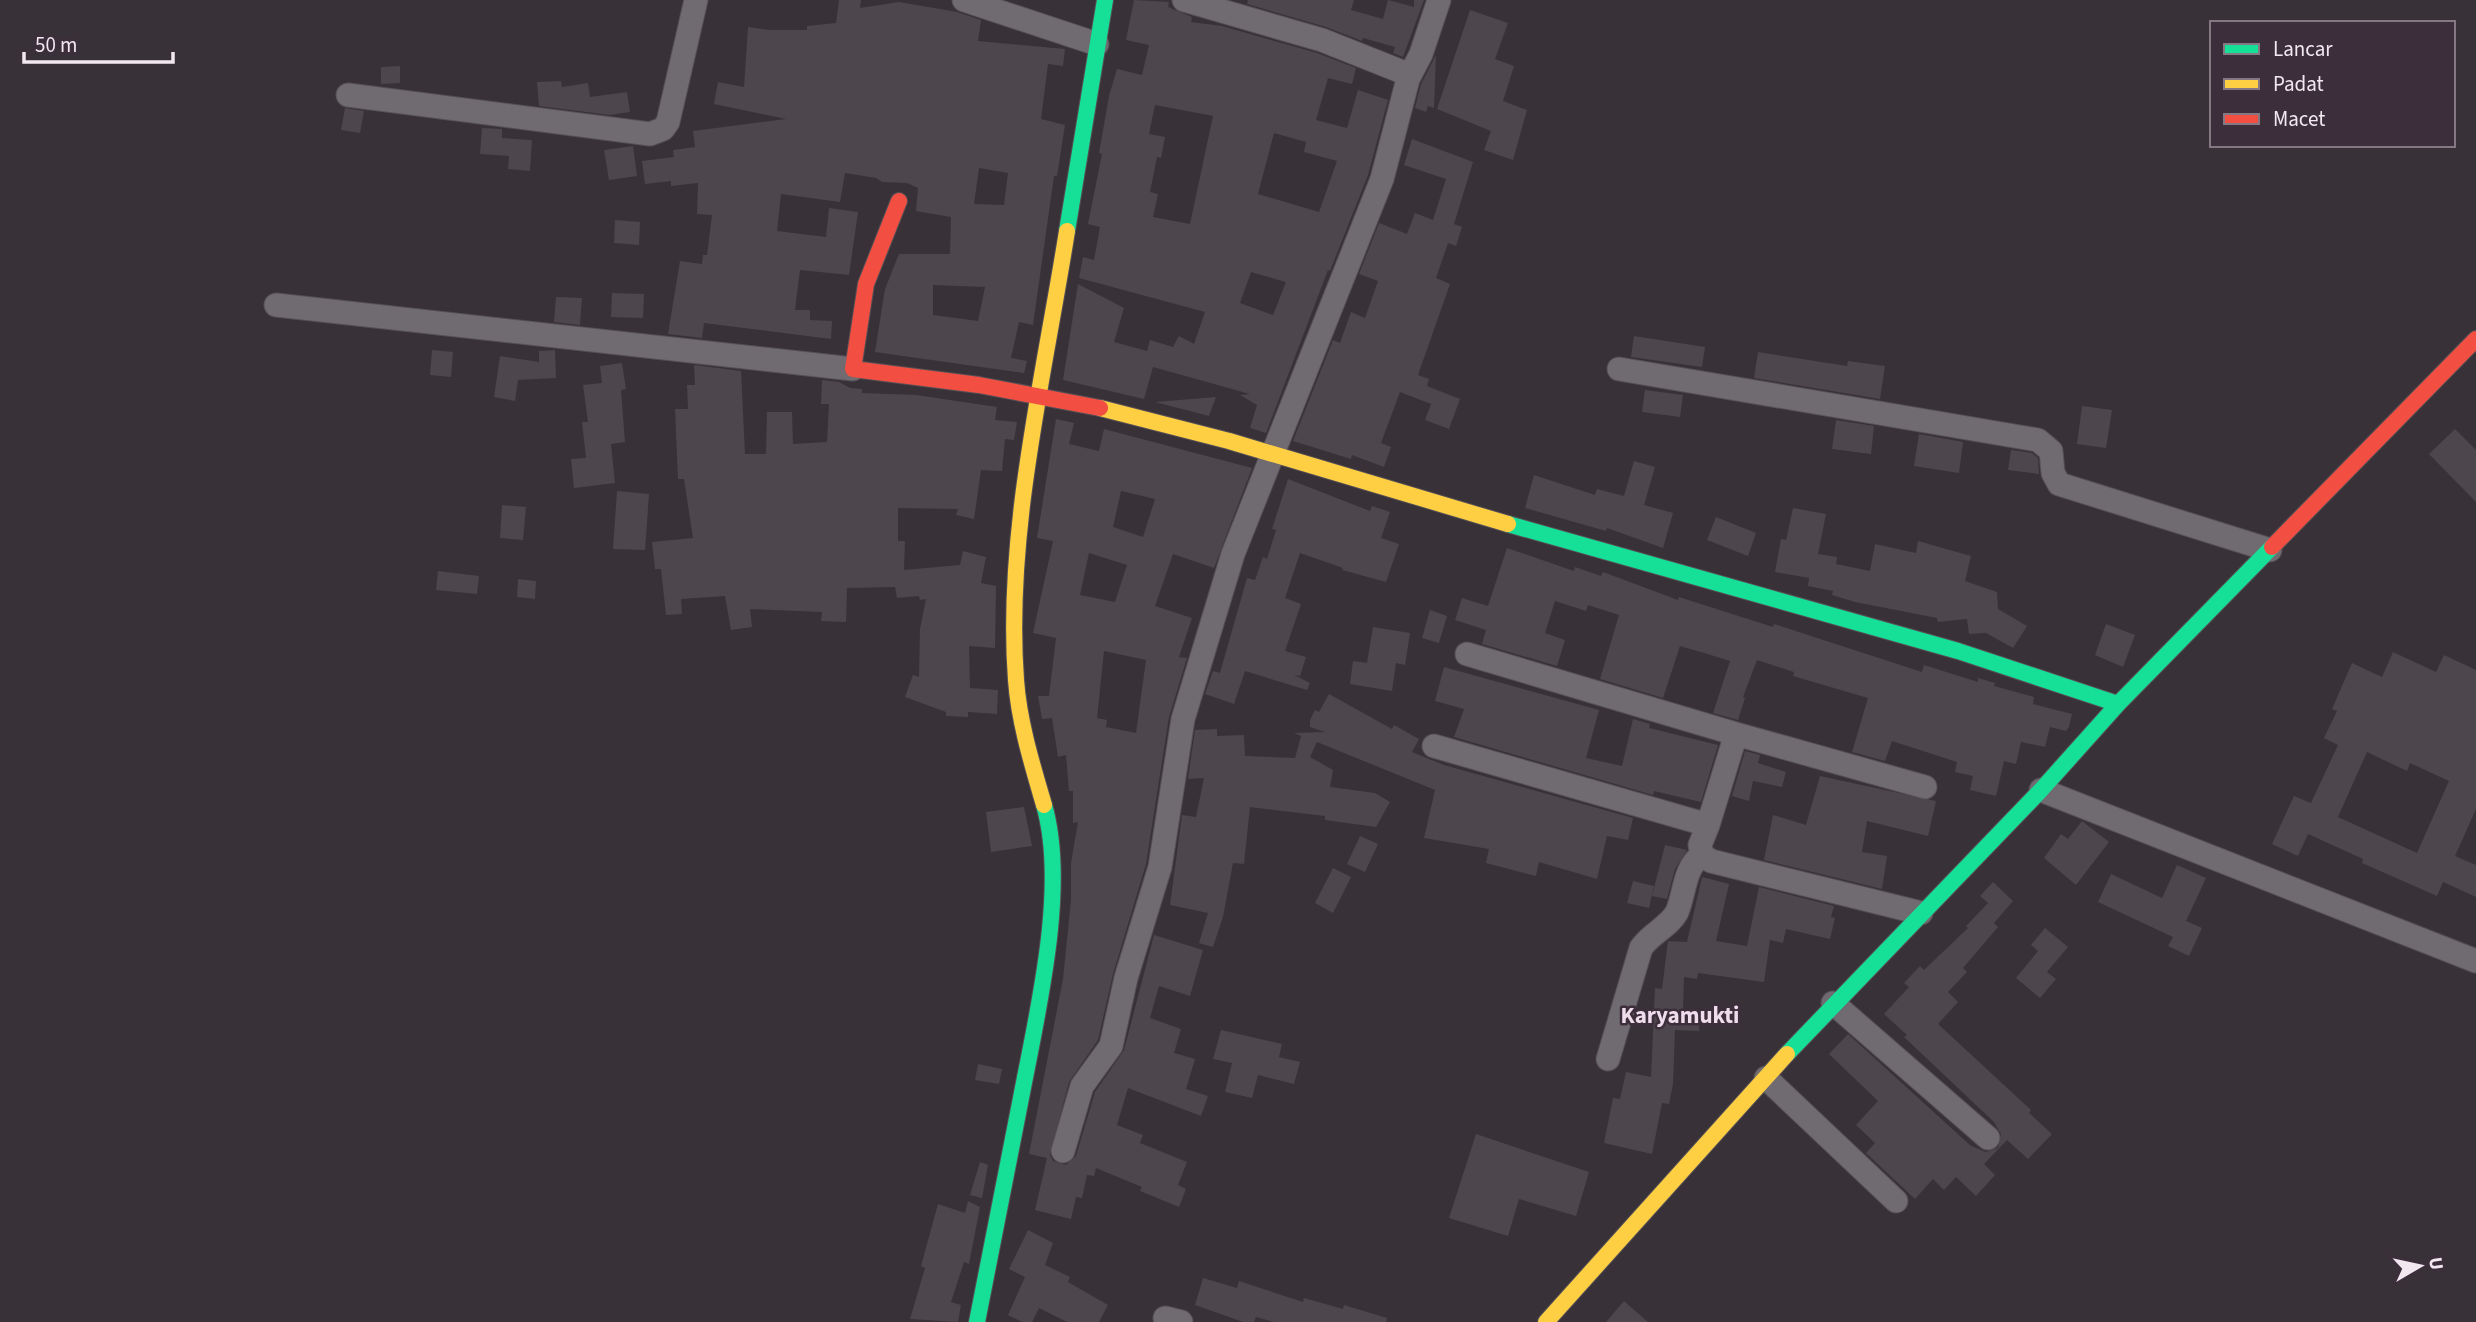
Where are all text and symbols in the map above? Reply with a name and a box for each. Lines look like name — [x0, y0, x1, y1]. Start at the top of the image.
scale bar — [24, 21, 173, 65]
legend — [2210, 21, 2455, 147]
text: 50 m — [35, 30, 77, 60]
text: Lancar — [2273, 34, 2333, 64]
text: Padat — [2273, 69, 2324, 99]
text: Macet — [2273, 104, 2325, 134]
district label: Karyamukti — [1621, 999, 1739, 1032]
north arrow — [2385, 1231, 2455, 1301]
text: U — [2421, 1255, 2450, 1272]

